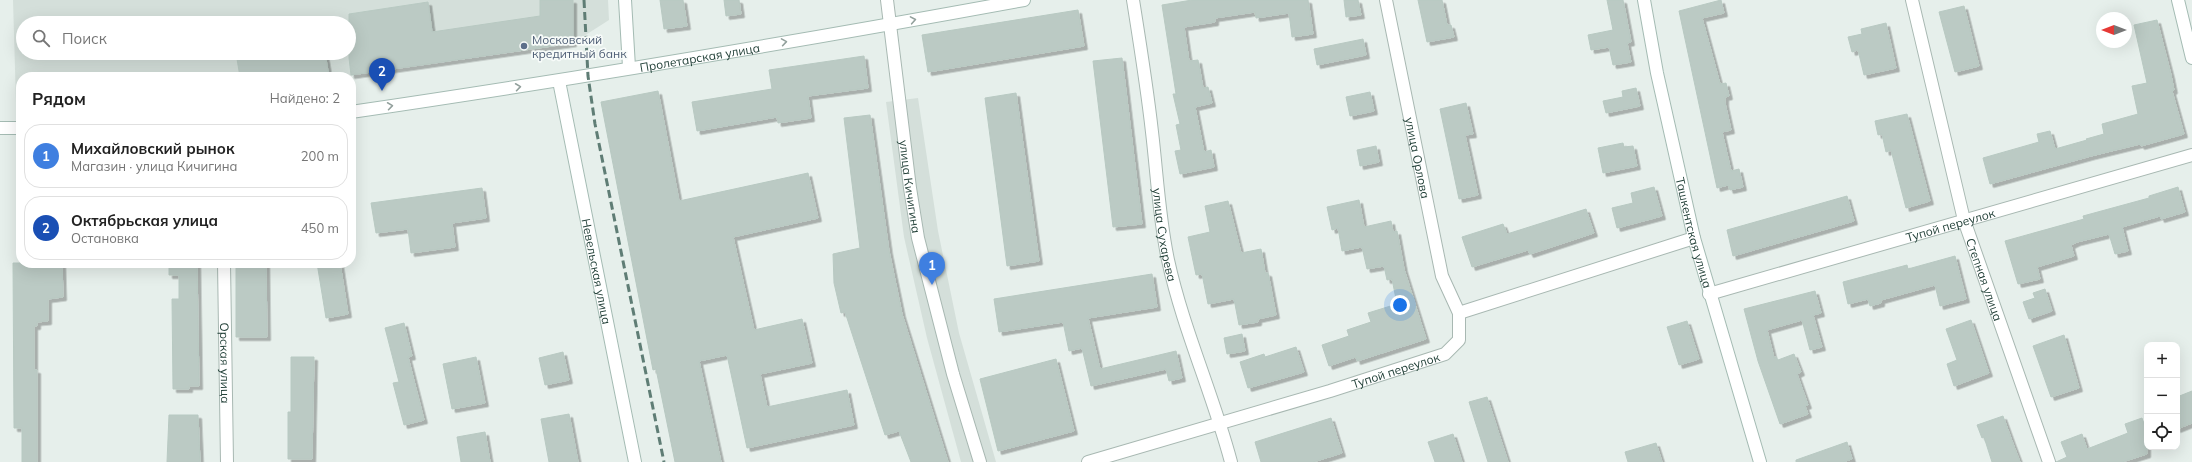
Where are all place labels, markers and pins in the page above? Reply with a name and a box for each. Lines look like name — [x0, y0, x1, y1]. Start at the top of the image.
place label: Московский кредитный банк — [532, 32, 627, 61]
marker: Московский кредитный банк — [519, 41, 529, 51]
pin: 2 — [369, 58, 395, 91]
pin: 1 — [919, 252, 945, 285]

